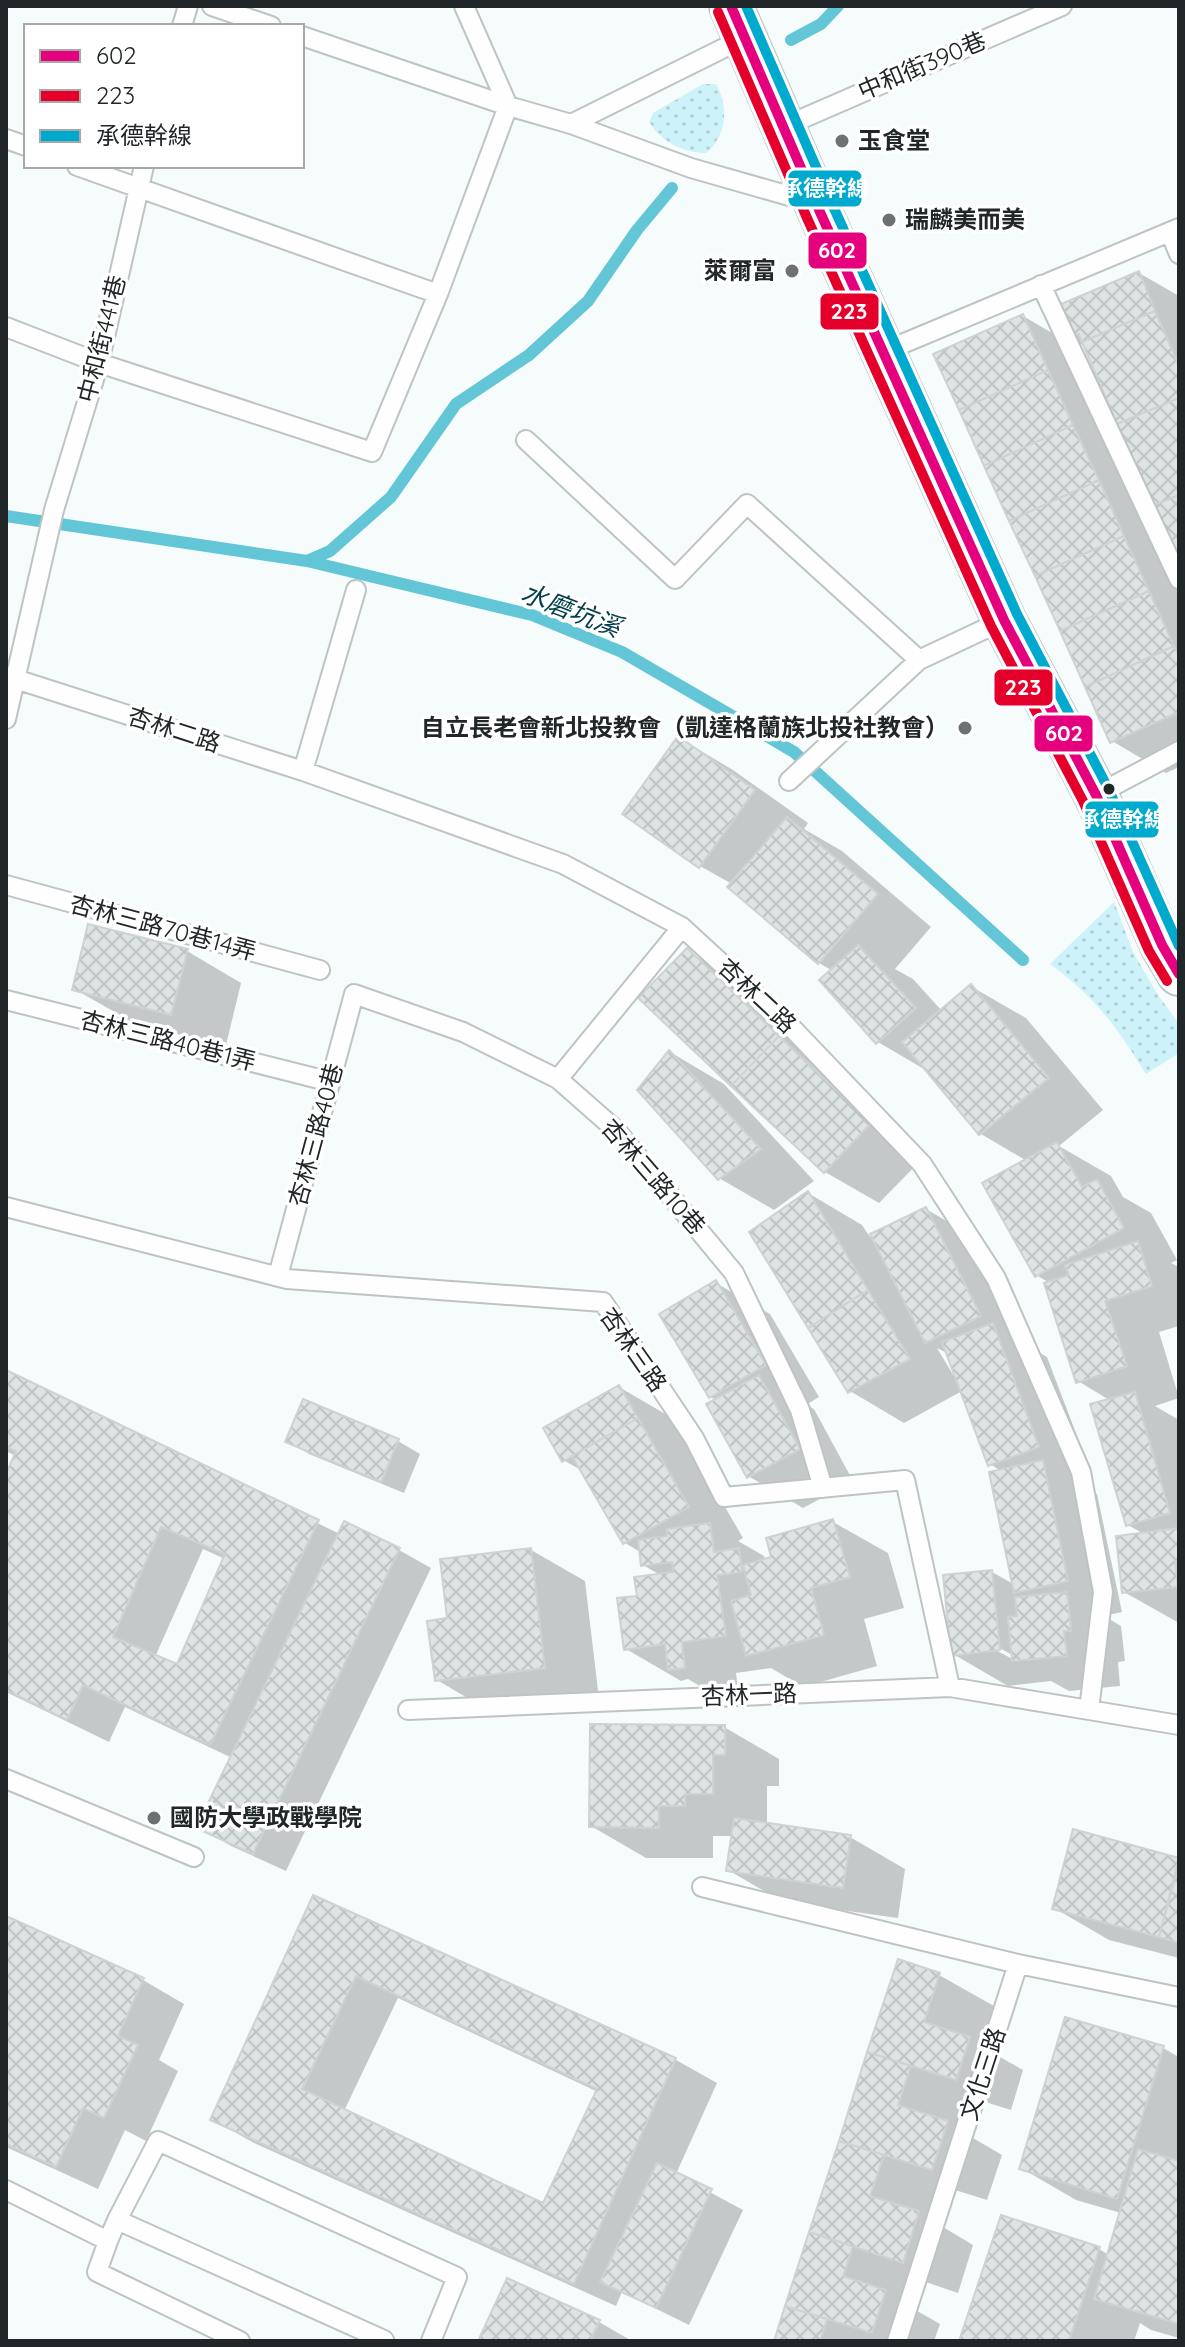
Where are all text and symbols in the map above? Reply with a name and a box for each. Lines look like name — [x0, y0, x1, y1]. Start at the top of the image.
legend — [24, 24, 304, 168]
street label: 中和街390巷 — [853, 25, 990, 106]
text: 602 — [96, 40, 137, 70]
text: 223 — [96, 80, 135, 110]
text: 承德幹線 — [96, 120, 192, 150]
place label: 玉食堂 — [858, 125, 930, 155]
marker: 玉食堂 — [833, 132, 851, 150]
line badge: 承德幹線 — [787, 169, 863, 208]
text: 承德幹線 — [781, 174, 869, 202]
place label: 瑞麟美而美 — [905, 204, 1025, 234]
marker: 瑞麟美而美 — [880, 211, 898, 229]
line badge: 602 — [807, 231, 868, 270]
text: 602 — [818, 236, 856, 264]
place label: 萊爾富 — [704, 255, 776, 285]
marker: 萊爾富 — [783, 262, 801, 280]
street label: 中和街441巷 — [71, 272, 131, 405]
line badge: 223 — [819, 292, 880, 331]
text: 223 — [831, 297, 867, 325]
water label: 水磨坑溪 — [517, 575, 629, 645]
line badge: 223 — [993, 668, 1054, 707]
text: 223 — [1005, 673, 1041, 701]
street label: 杏林二路 — [124, 700, 225, 758]
place label: 自立長老會新北投教會（凱達格蘭族北投社教會） — [421, 712, 949, 742]
line badge: 602 — [1033, 714, 1094, 753]
marker: 自立長老會新北投教會（凱達格蘭族北投社教會） — [956, 719, 974, 737]
text: 602 — [1045, 719, 1083, 747]
unlabelled marker — [1101, 781, 1117, 797]
line badge: 承德幹線 — [1084, 800, 1160, 839]
text: 承德幹線 — [1078, 805, 1166, 833]
street label: 杏林三路70巷14弄 — [67, 888, 260, 966]
street label: 杏林二路 — [712, 952, 803, 1039]
street label: 杏林三路40巷1弄 — [77, 1004, 259, 1076]
street label: 杏林三路40巷 — [282, 1060, 349, 1210]
street label: 杏林三路10巷 — [595, 1112, 712, 1240]
street label: 杏林三路 — [594, 1302, 674, 1397]
street label: 杏林一路 — [700, 1677, 797, 1711]
place label: 國防大學政戰學院 — [170, 1802, 362, 1832]
marker: 國防大學政戰學院 — [145, 1809, 163, 1827]
street label: 文化三路 — [953, 2023, 1011, 2124]

